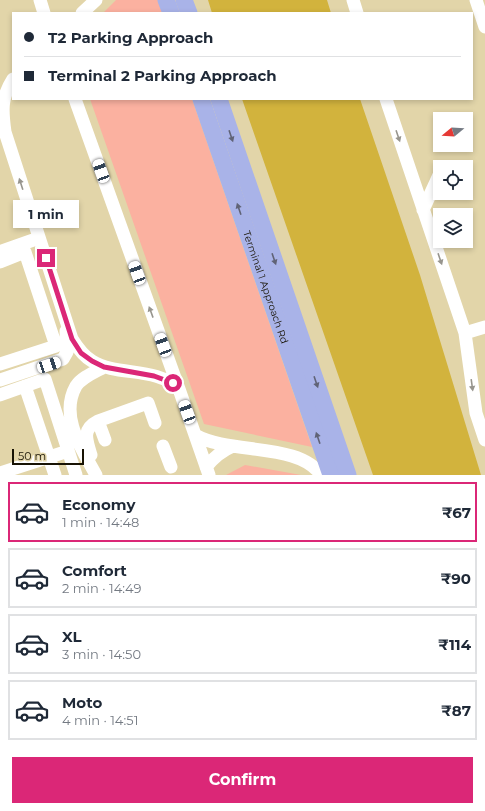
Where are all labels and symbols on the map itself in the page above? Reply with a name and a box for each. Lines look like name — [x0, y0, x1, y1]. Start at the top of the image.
north arrow — [433, 112, 473, 152]
one-way arrow — [229, 130, 235, 142]
one-way arrow — [396, 130, 402, 142]
car — [91, 158, 111, 184]
one-way arrow — [17, 177, 23, 189]
callout: 1 min — [13, 200, 79, 228]
one-way arrow — [236, 203, 242, 215]
street label: Terminal 1 Approach Rd — [241, 229, 292, 345]
route end — [37, 249, 55, 267]
one-way arrow — [271, 253, 277, 265]
one-way arrow — [437, 254, 443, 266]
car — [127, 260, 147, 286]
one-way arrow — [148, 306, 154, 318]
car — [153, 332, 173, 358]
car — [36, 356, 62, 374]
route start — [164, 374, 182, 392]
one-way arrow — [313, 376, 319, 388]
one-way arrow — [469, 379, 475, 391]
car — [177, 399, 197, 425]
one-way arrow — [315, 432, 321, 444]
scale bar — [12, 447, 84, 466]

